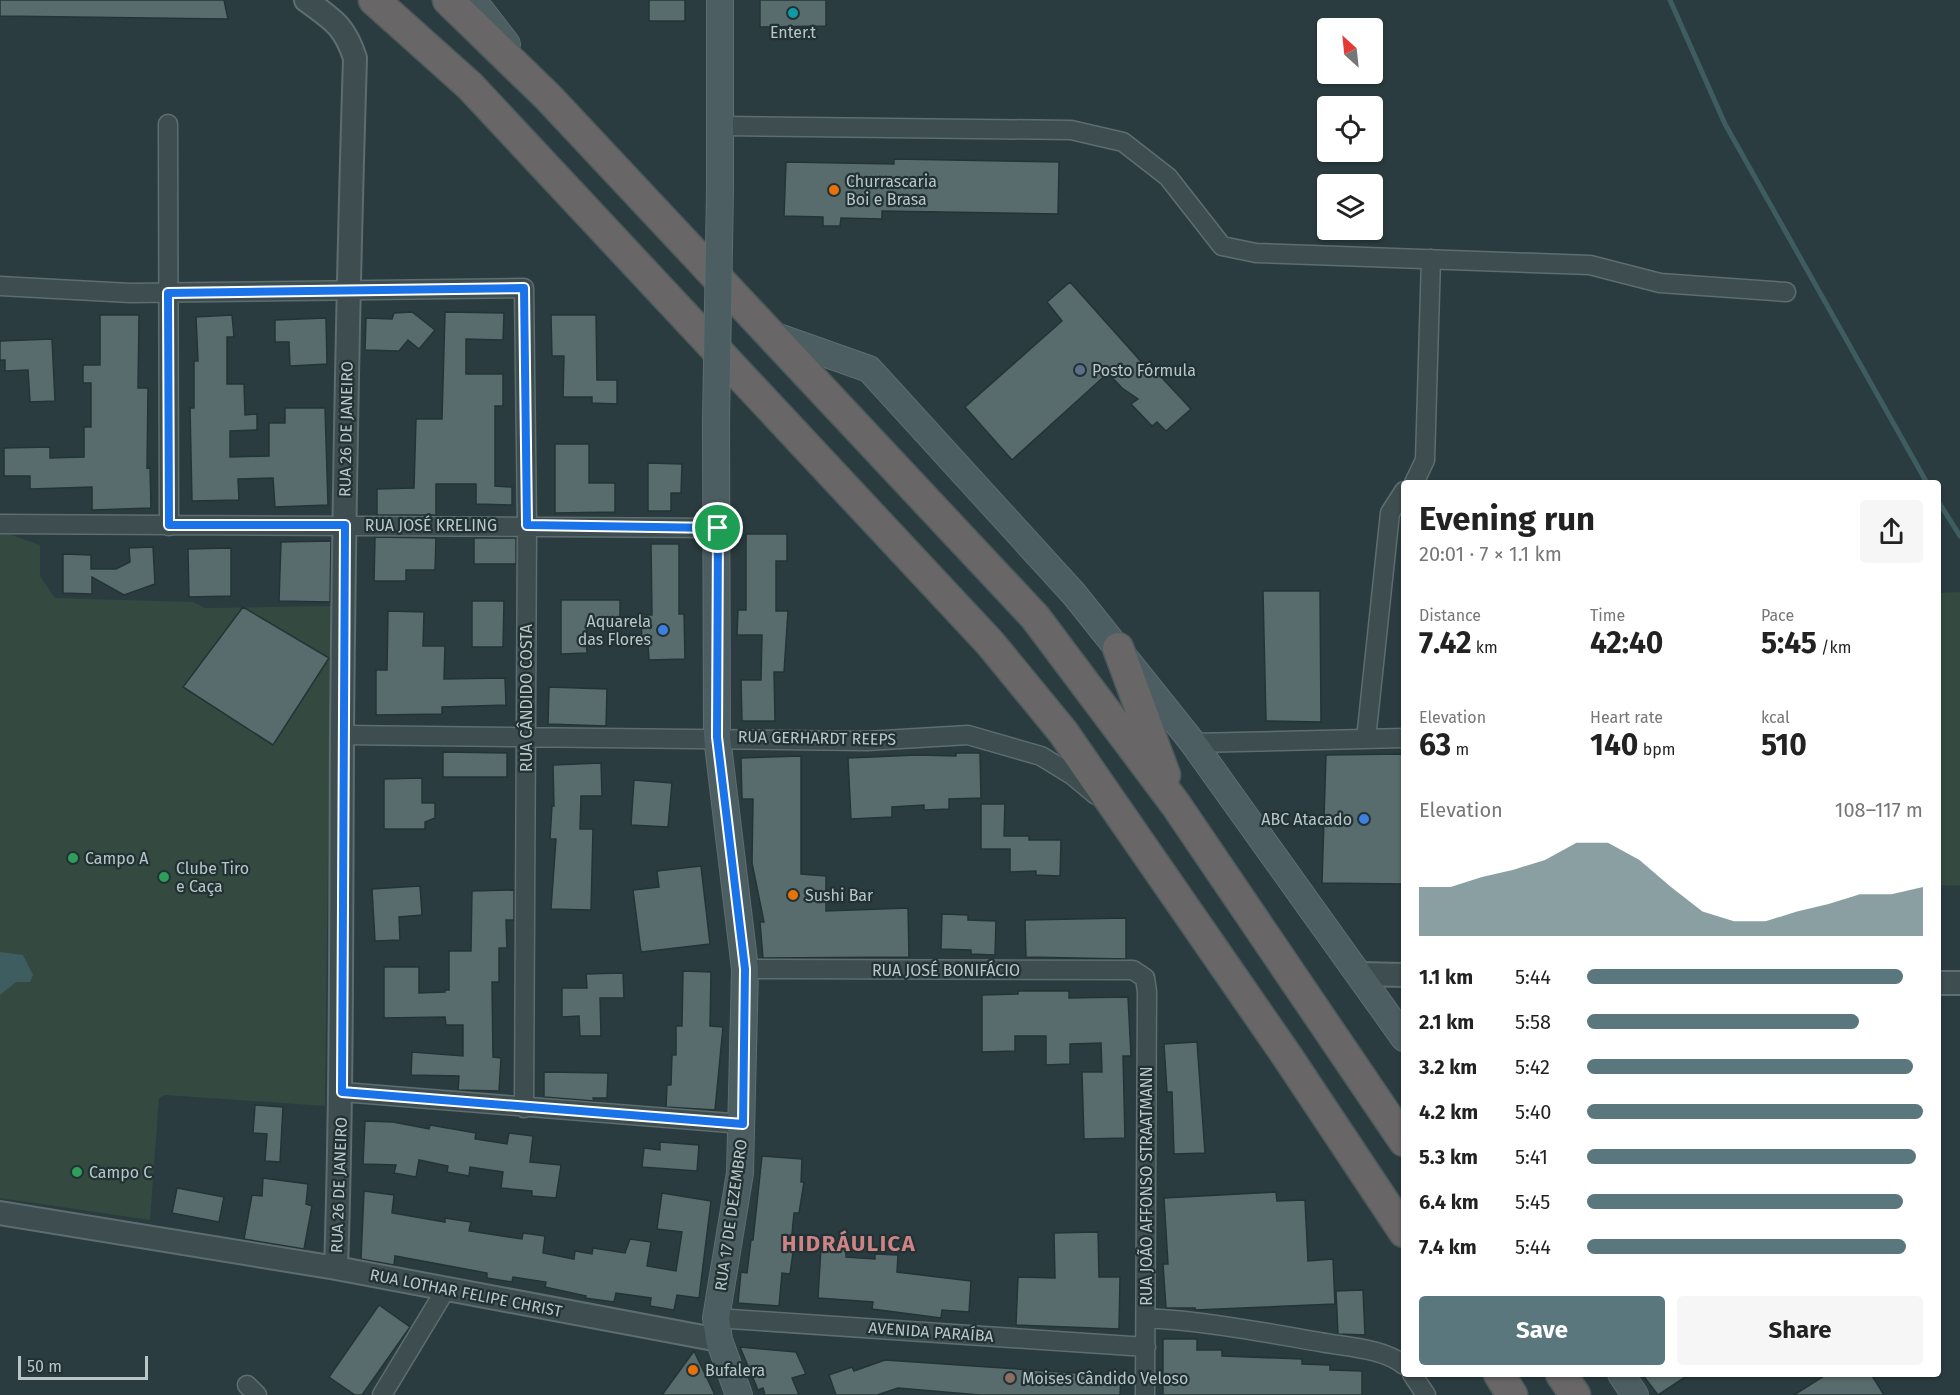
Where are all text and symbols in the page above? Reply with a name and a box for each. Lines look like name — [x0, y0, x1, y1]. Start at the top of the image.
marker: Enter.t — [786, 6, 800, 20]
north arrow — [1317, 18, 1383, 84]
map controls — [1317, 18, 1383, 240]
place label: Enter.t — [770, 23, 816, 42]
button: locate — [1317, 96, 1383, 162]
place label: Churrascaria Boi e Brasa — [846, 172, 937, 209]
button: layers — [1317, 174, 1383, 240]
marker: Churrascaria Boi e Brasa — [827, 183, 841, 197]
street label: RUA 26 DE JANEIRO — [335, 361, 357, 497]
place label: Posto Fórmula — [1092, 361, 1196, 380]
marker: Posto Fórmula — [1073, 363, 1087, 377]
text: Evening run — [1419, 499, 1595, 539]
button: share — [1860, 500, 1923, 563]
pin — [692, 502, 743, 553]
icon: arrive — [701, 511, 734, 544]
street label: RUA JOSÉ KRELING — [365, 515, 497, 535]
text: 20:01 · 7 × 1.1 km — [1419, 542, 1562, 566]
text: Distance — [1419, 606, 1481, 625]
text: Time — [1590, 606, 1625, 625]
text: Pace — [1761, 606, 1794, 625]
place label: Aquarela das Flores — [578, 612, 651, 649]
street label: RUA CÂNDIDO COSTA — [516, 623, 536, 772]
marker: Aquarela das Flores — [656, 623, 670, 637]
text: 7.42 — [1419, 625, 1471, 661]
text: 42:40 — [1590, 625, 1663, 661]
text: 5:45 — [1761, 625, 1817, 661]
text: km — [1471, 638, 1498, 657]
text: /km — [1817, 638, 1851, 657]
text: Elevation — [1419, 708, 1486, 727]
text: Heart rate — [1590, 708, 1663, 727]
text: kcal — [1761, 708, 1790, 727]
street label: RUA GERHARDT REEPS — [738, 727, 897, 749]
text: 63 — [1419, 727, 1451, 763]
text: 140 — [1590, 727, 1638, 763]
text: 510 — [1761, 727, 1807, 763]
text: m — [1451, 740, 1469, 759]
text: bpm — [1638, 740, 1675, 759]
text: Elevation — [1419, 798, 1503, 822]
text: 108–117 m — [1835, 798, 1923, 822]
place label: ABC Atacado — [1261, 810, 1352, 829]
marker: ABC Atacado — [1357, 812, 1371, 826]
place label: Campo A — [85, 849, 149, 868]
marker: Campo A — [66, 851, 80, 865]
place label: Clube Tiro e Caça — [176, 859, 249, 897]
marker: Clube Tiro e Caça — [157, 870, 171, 884]
place label: Sushi Bar — [805, 886, 874, 905]
marker: Sushi Bar — [786, 888, 800, 902]
street label: RUA JOSÉ BONIFÁCIO — [872, 960, 1020, 980]
text: 1.1 km — [1419, 965, 1473, 989]
text: 5:44 — [1515, 965, 1551, 989]
text: 2.1 km — [1419, 1010, 1474, 1034]
text: 5:58 — [1515, 1010, 1551, 1034]
text: 3.2 km — [1419, 1055, 1477, 1079]
text: 5:42 — [1515, 1055, 1550, 1079]
street label: RUA JOÃO AFFONSO STRAATMANN — [1137, 1066, 1156, 1306]
text: 4.2 km — [1419, 1100, 1478, 1124]
text: 5:40 — [1515, 1100, 1552, 1124]
street label: RUA 26 DE JANEIRO — [327, 1117, 351, 1253]
street label: RUA 17 DE DEZEMBRO — [711, 1138, 751, 1292]
text: 5.3 km — [1419, 1145, 1478, 1169]
text: 5:41 — [1515, 1145, 1548, 1169]
place label: Campo C — [89, 1163, 152, 1182]
marker: Campo C — [70, 1165, 84, 1179]
text: 6.4 km — [1419, 1190, 1479, 1214]
text: 5:45 — [1515, 1190, 1550, 1214]
district label: HIDRÁULICA — [782, 1230, 916, 1257]
text: 7.4 km — [1419, 1235, 1477, 1259]
text: 5:44 — [1515, 1235, 1551, 1259]
street label: RUA LOTHAR FELIPE CHRIST — [368, 1265, 564, 1321]
button: Save — [1419, 1296, 1665, 1365]
button: Share — [1677, 1296, 1923, 1365]
street label: AVENIDA PARAÍBA — [868, 1317, 995, 1346]
scale bar — [18, 1353, 148, 1380]
text: 50 m — [27, 1357, 62, 1376]
place label: Bufalera — [705, 1361, 765, 1380]
marker: Bufalera — [686, 1363, 700, 1377]
place label: Moises Cândido Veloso — [1022, 1369, 1188, 1388]
marker: Moises Cândido Veloso — [1003, 1371, 1017, 1385]

